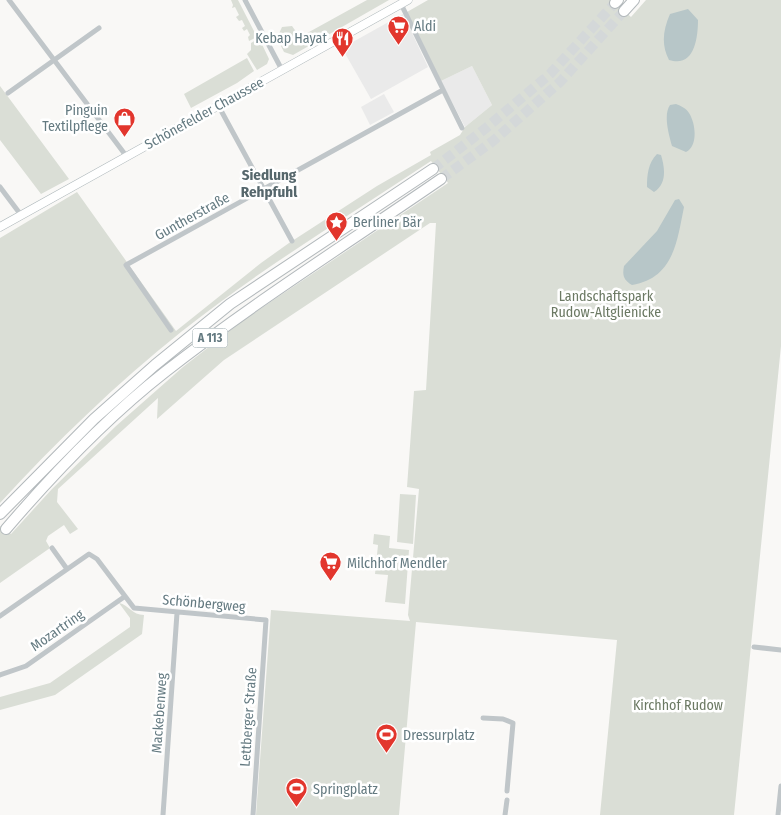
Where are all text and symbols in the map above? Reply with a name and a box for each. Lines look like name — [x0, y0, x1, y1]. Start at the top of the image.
supermarket icon: Aldi — [386, 14, 410, 45]
place label: Aldi — [414, 18, 436, 35]
restaurant icon: Kebap Hayat — [331, 26, 355, 57]
place label: Kebap Hayat — [255, 30, 327, 47]
street label: Schönefelder Chaussee — [142, 74, 267, 153]
place label: Pinguin Textilpflege — [42, 102, 108, 135]
shop icon: Pinguin Textilpflege — [112, 106, 136, 137]
district label: Siedlung Rehpfuhl — [241, 166, 298, 201]
street label: Guntherstraße — [152, 189, 233, 244]
place icon: Berliner Bär — [325, 210, 349, 241]
place label: Berliner Bär — [353, 214, 422, 231]
park label: Landschaftspark Rudow-Altglienicke — [551, 288, 661, 321]
road number: A 113 — [192, 328, 228, 348]
supermarket icon: Milchhof Mendler — [319, 551, 343, 582]
place label: Milchhof Mendler — [347, 555, 447, 572]
street label: Schönbergweg — [162, 591, 247, 616]
street label: Mozartring — [27, 606, 88, 655]
street label: Lettberger Straße — [237, 667, 260, 767]
street label: Mackebenweg — [148, 672, 171, 754]
park label: Kirchhof Rudow — [633, 697, 723, 714]
sports icon: Dressurplatz — [375, 723, 399, 754]
place label: Dressurplatz — [403, 727, 475, 744]
sports icon: Springplatz — [285, 777, 309, 808]
place label: Springplatz — [313, 781, 378, 798]

